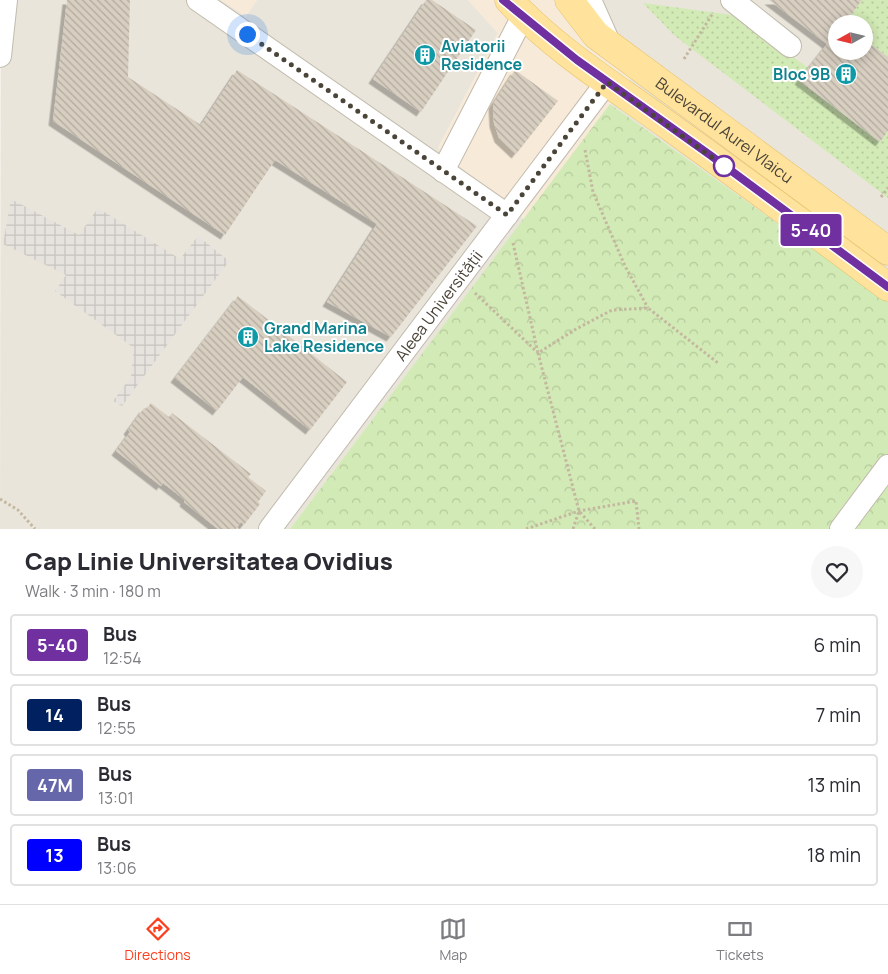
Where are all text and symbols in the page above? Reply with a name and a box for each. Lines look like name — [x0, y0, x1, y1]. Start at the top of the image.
north arrow — [828, 15, 872, 60]
map controls — [828, 15, 873, 60]
your location — [235, 22, 260, 47]
place label: Aviatorii Residence — [441, 35, 522, 75]
building icon: Aviatorii Residence — [413, 43, 437, 67]
building icon: Bloc 9B — [834, 62, 858, 86]
place label: Bloc 9B — [773, 63, 830, 85]
street label: Bulevardul Aurel Vlaicu — [651, 72, 798, 188]
unlabelled marker — [713, 155, 735, 177]
line badge: 5-40 — [776, 214, 846, 246]
text: 5-40 — [791, 218, 831, 242]
street label: Aleea Universității — [390, 246, 487, 365]
place label: Grand Marina Lake Residence — [264, 317, 384, 357]
building icon: Grand Marina Lake Residence — [236, 325, 260, 349]
text: Cap Linie Universitatea Ovidius — [25, 544, 393, 577]
button: heart — [811, 546, 863, 598]
text: Walk · 3 min · 180 m — [25, 580, 161, 602]
text: Bus — [103, 621, 137, 647]
text: 6 min — [814, 632, 861, 658]
text: 5-40 — [37, 633, 78, 657]
text: 12:54 — [103, 647, 142, 669]
text: Bus — [97, 691, 131, 717]
text: 7 min — [816, 702, 861, 728]
text: 14 — [45, 703, 64, 727]
text: 12:55 — [97, 717, 136, 739]
text: Bus — [98, 761, 132, 787]
text: 13 min — [807, 772, 861, 798]
text: 47M — [37, 773, 73, 797]
text: 13:01 — [98, 787, 134, 809]
text: Bus — [97, 831, 131, 857]
text: 18 min — [807, 842, 861, 868]
text: 13 — [45, 843, 64, 867]
text: 13:06 — [97, 857, 137, 879]
tab: Directions — [124, 915, 191, 964]
tab: Map — [439, 915, 467, 964]
tab: Tickets — [716, 915, 764, 964]

